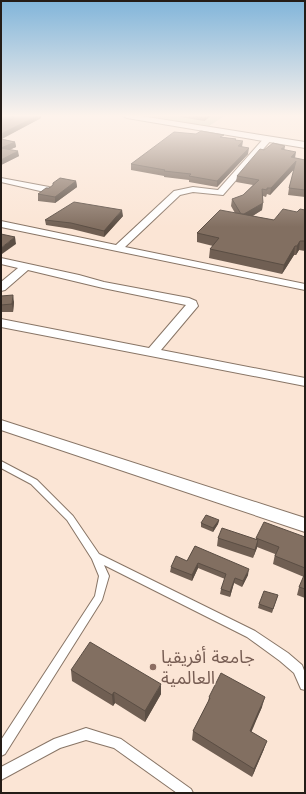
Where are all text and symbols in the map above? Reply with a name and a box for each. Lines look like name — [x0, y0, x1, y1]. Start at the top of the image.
place label: جامعة أفريقيا العالمية — [161, 644, 255, 691]
marker: جامعة أفريقيا العالمية — [148, 662, 158, 672]

